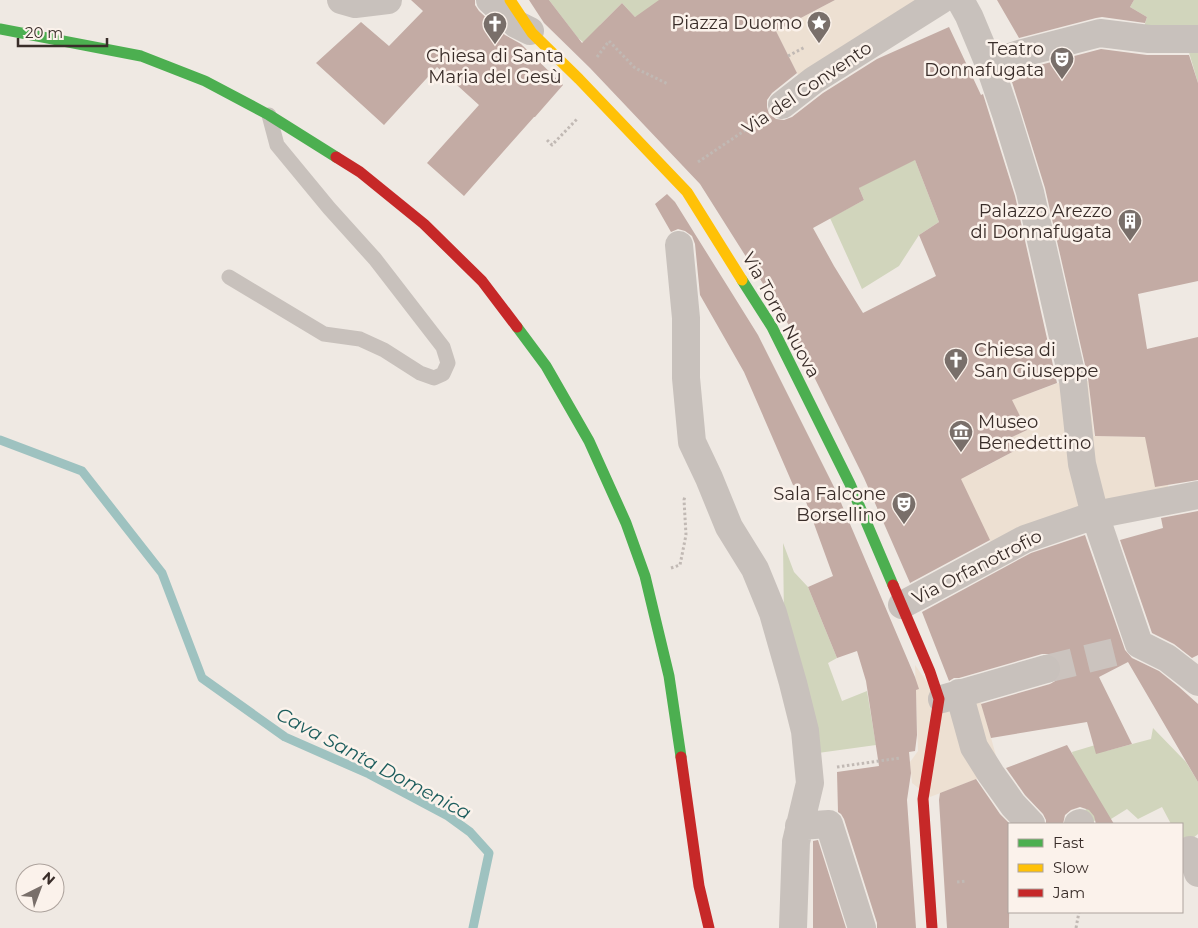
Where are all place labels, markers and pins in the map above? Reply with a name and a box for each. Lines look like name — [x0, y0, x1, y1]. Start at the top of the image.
place icon: Piazza Duomo — [806, 10, 832, 44]
church icon: Chiesa di Santa Maria del Gesù — [482, 11, 508, 45]
place label: Piazza Duomo — [671, 12, 802, 34]
place label: Teatro Donnafugata — [924, 38, 1044, 81]
place label: Chiesa di Santa Maria del Gesù — [426, 45, 564, 88]
theatre icon: Teatro Donnafugata — [1049, 46, 1075, 80]
place label: Palazzo Arezzo di Donnafugata — [970, 200, 1112, 243]
building icon: Palazzo Arezzo di Donnafugata — [1117, 208, 1143, 242]
place label: Chiesa di San Giuseppe — [974, 339, 1098, 382]
church icon: Chiesa di San Giuseppe — [943, 347, 969, 381]
place label: Museo Benedettino — [978, 411, 1091, 454]
museum icon: Museo Benedettino — [948, 419, 974, 453]
place label: Sala Falcone Borsellino — [773, 483, 886, 526]
theatre icon: Sala Falcone Borsellino — [891, 491, 917, 525]

